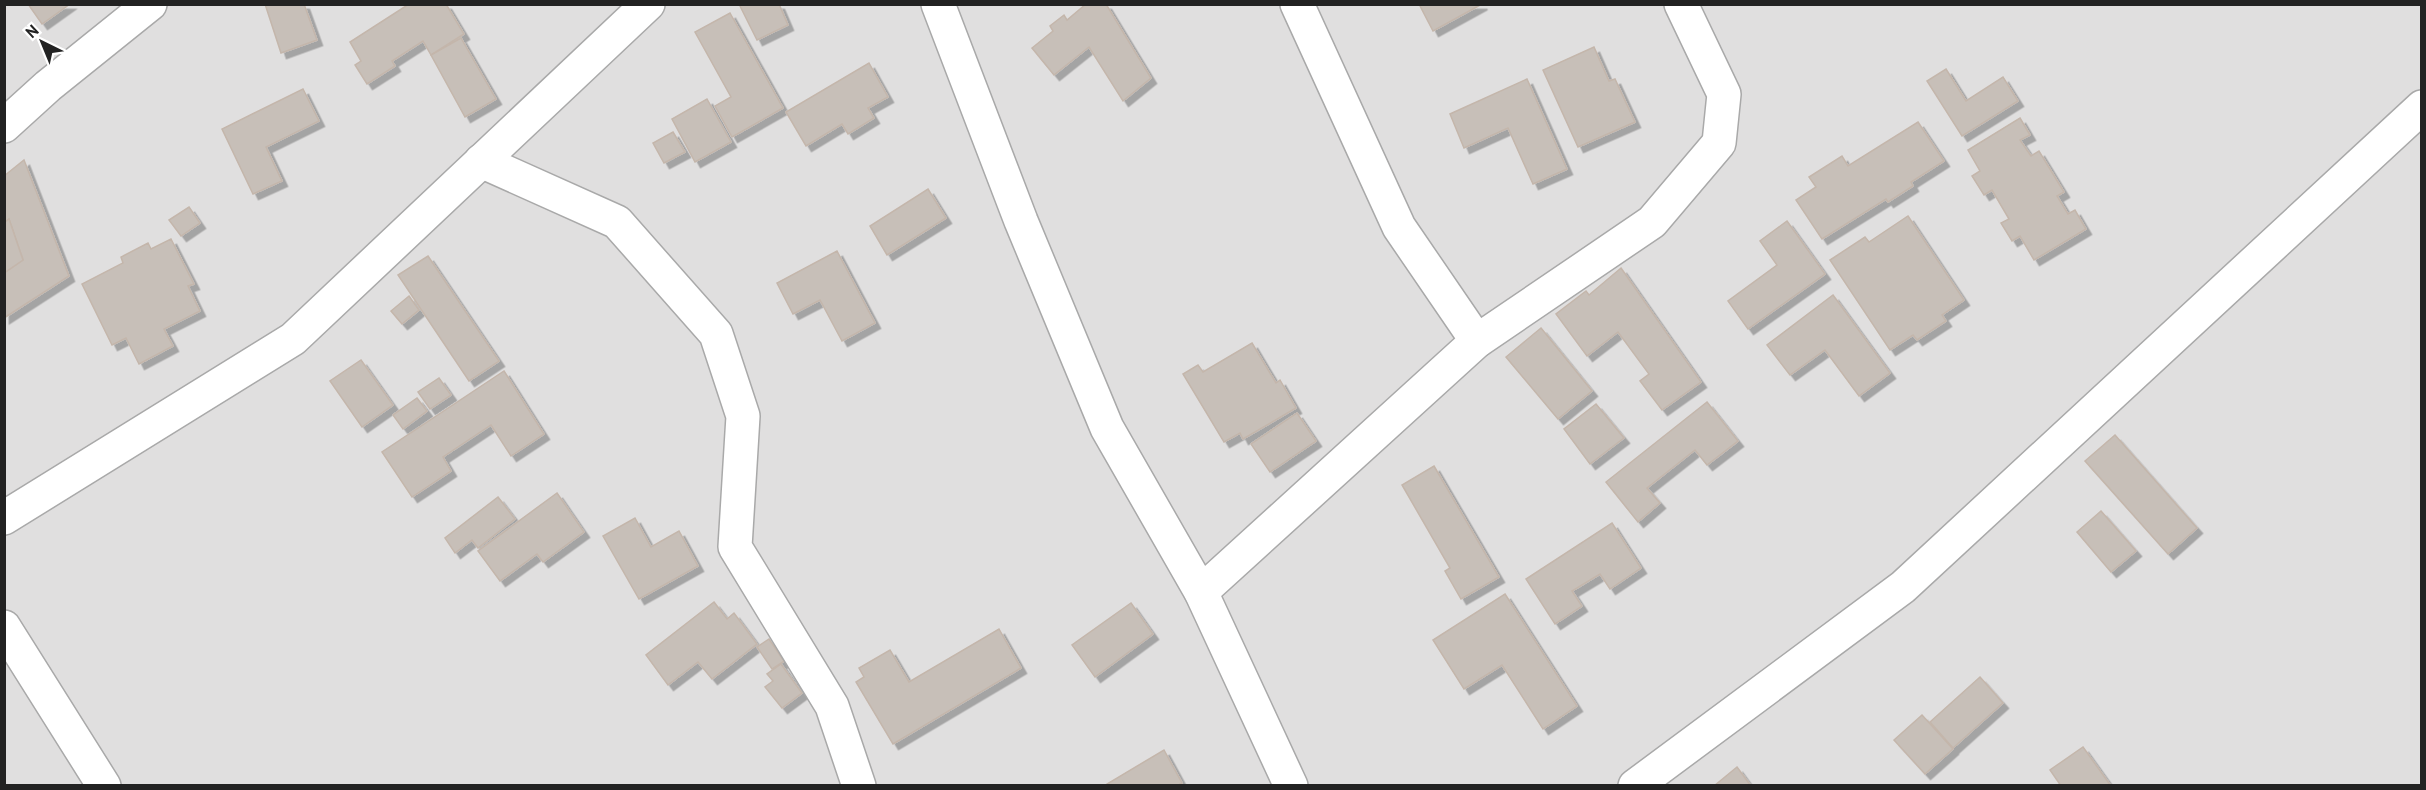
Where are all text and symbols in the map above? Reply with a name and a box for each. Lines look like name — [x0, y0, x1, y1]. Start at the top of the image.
north arrow — [12, 12, 72, 72]
text: N — [21, 20, 42, 42]

